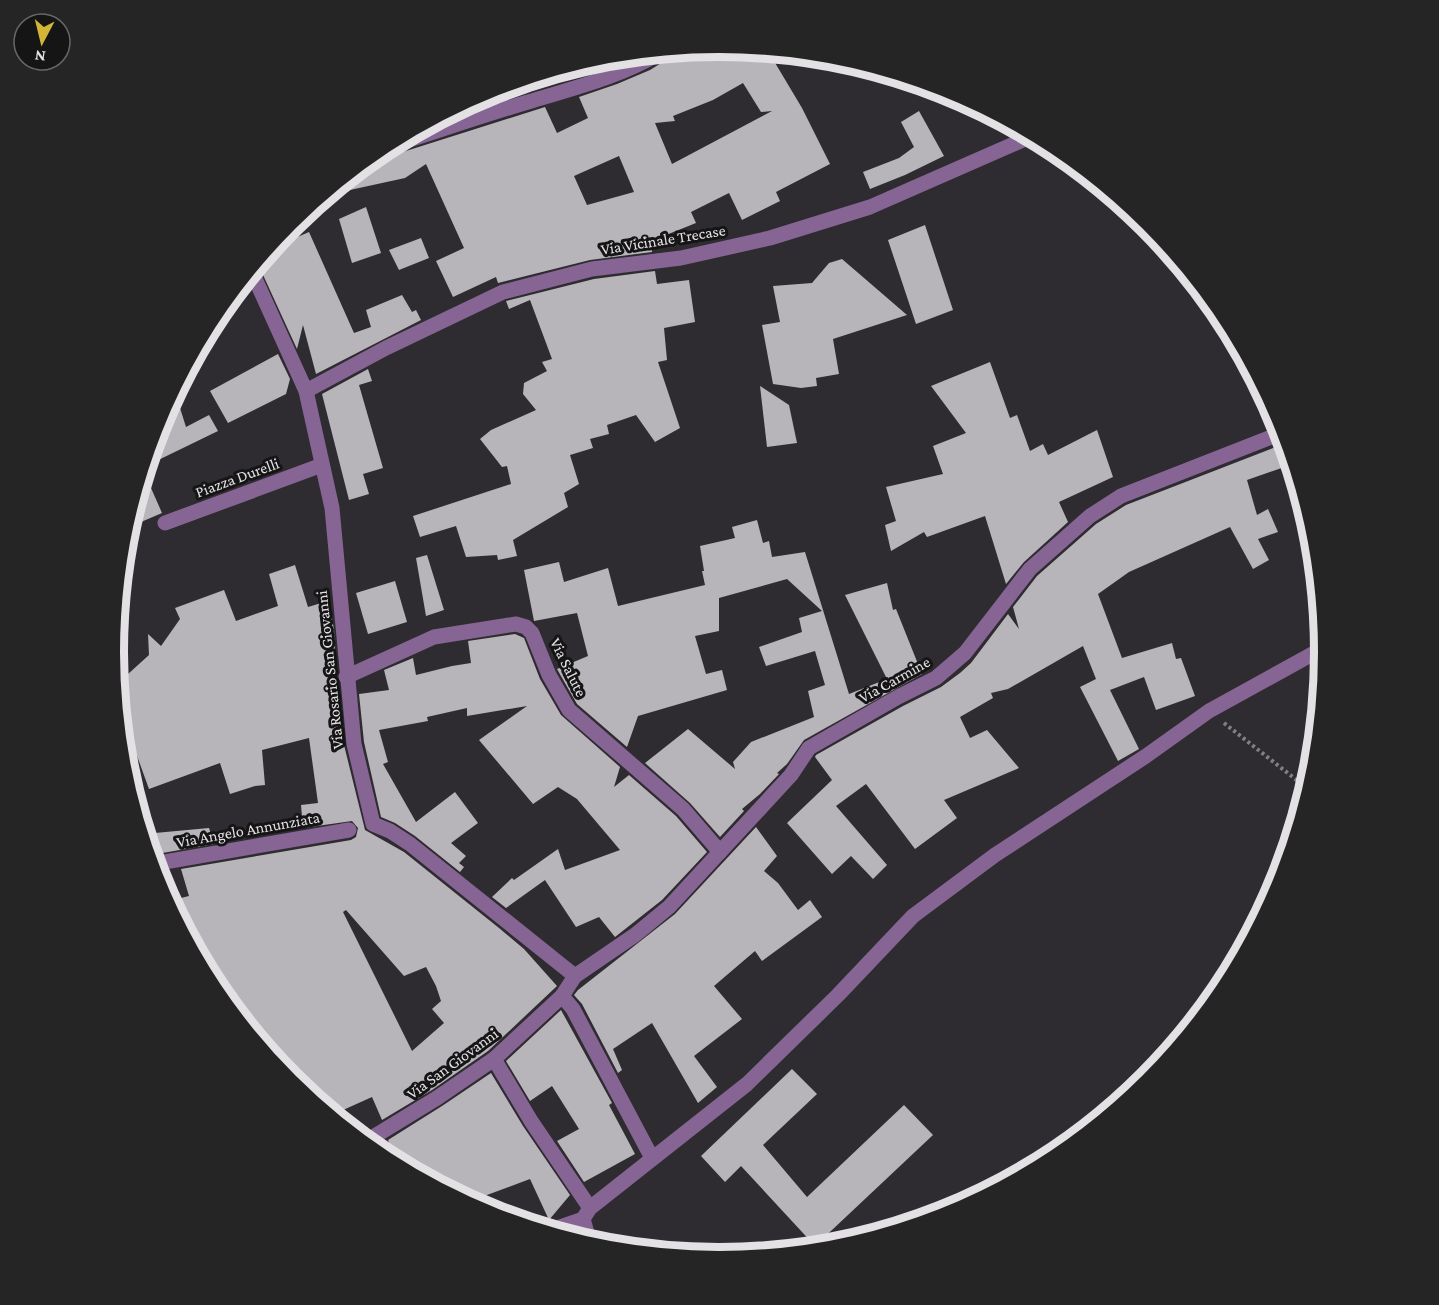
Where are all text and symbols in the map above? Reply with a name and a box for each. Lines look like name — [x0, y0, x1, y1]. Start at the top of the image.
north arrow — [12, 12, 72, 72]
text: N — [34, 47, 47, 65]
street label: Via Vicinale Trecase — [600, 221, 727, 258]
street label: Piazza Durelli — [193, 454, 281, 500]
street label: Via Rosario San Giovanni — [313, 590, 346, 750]
street label: Via Salute — [547, 635, 590, 699]
street label: Via Carmine — [856, 653, 933, 706]
street label: Via Angelo Annunziata — [175, 808, 322, 851]
street label: Via San Giovanni — [404, 1025, 501, 1102]

